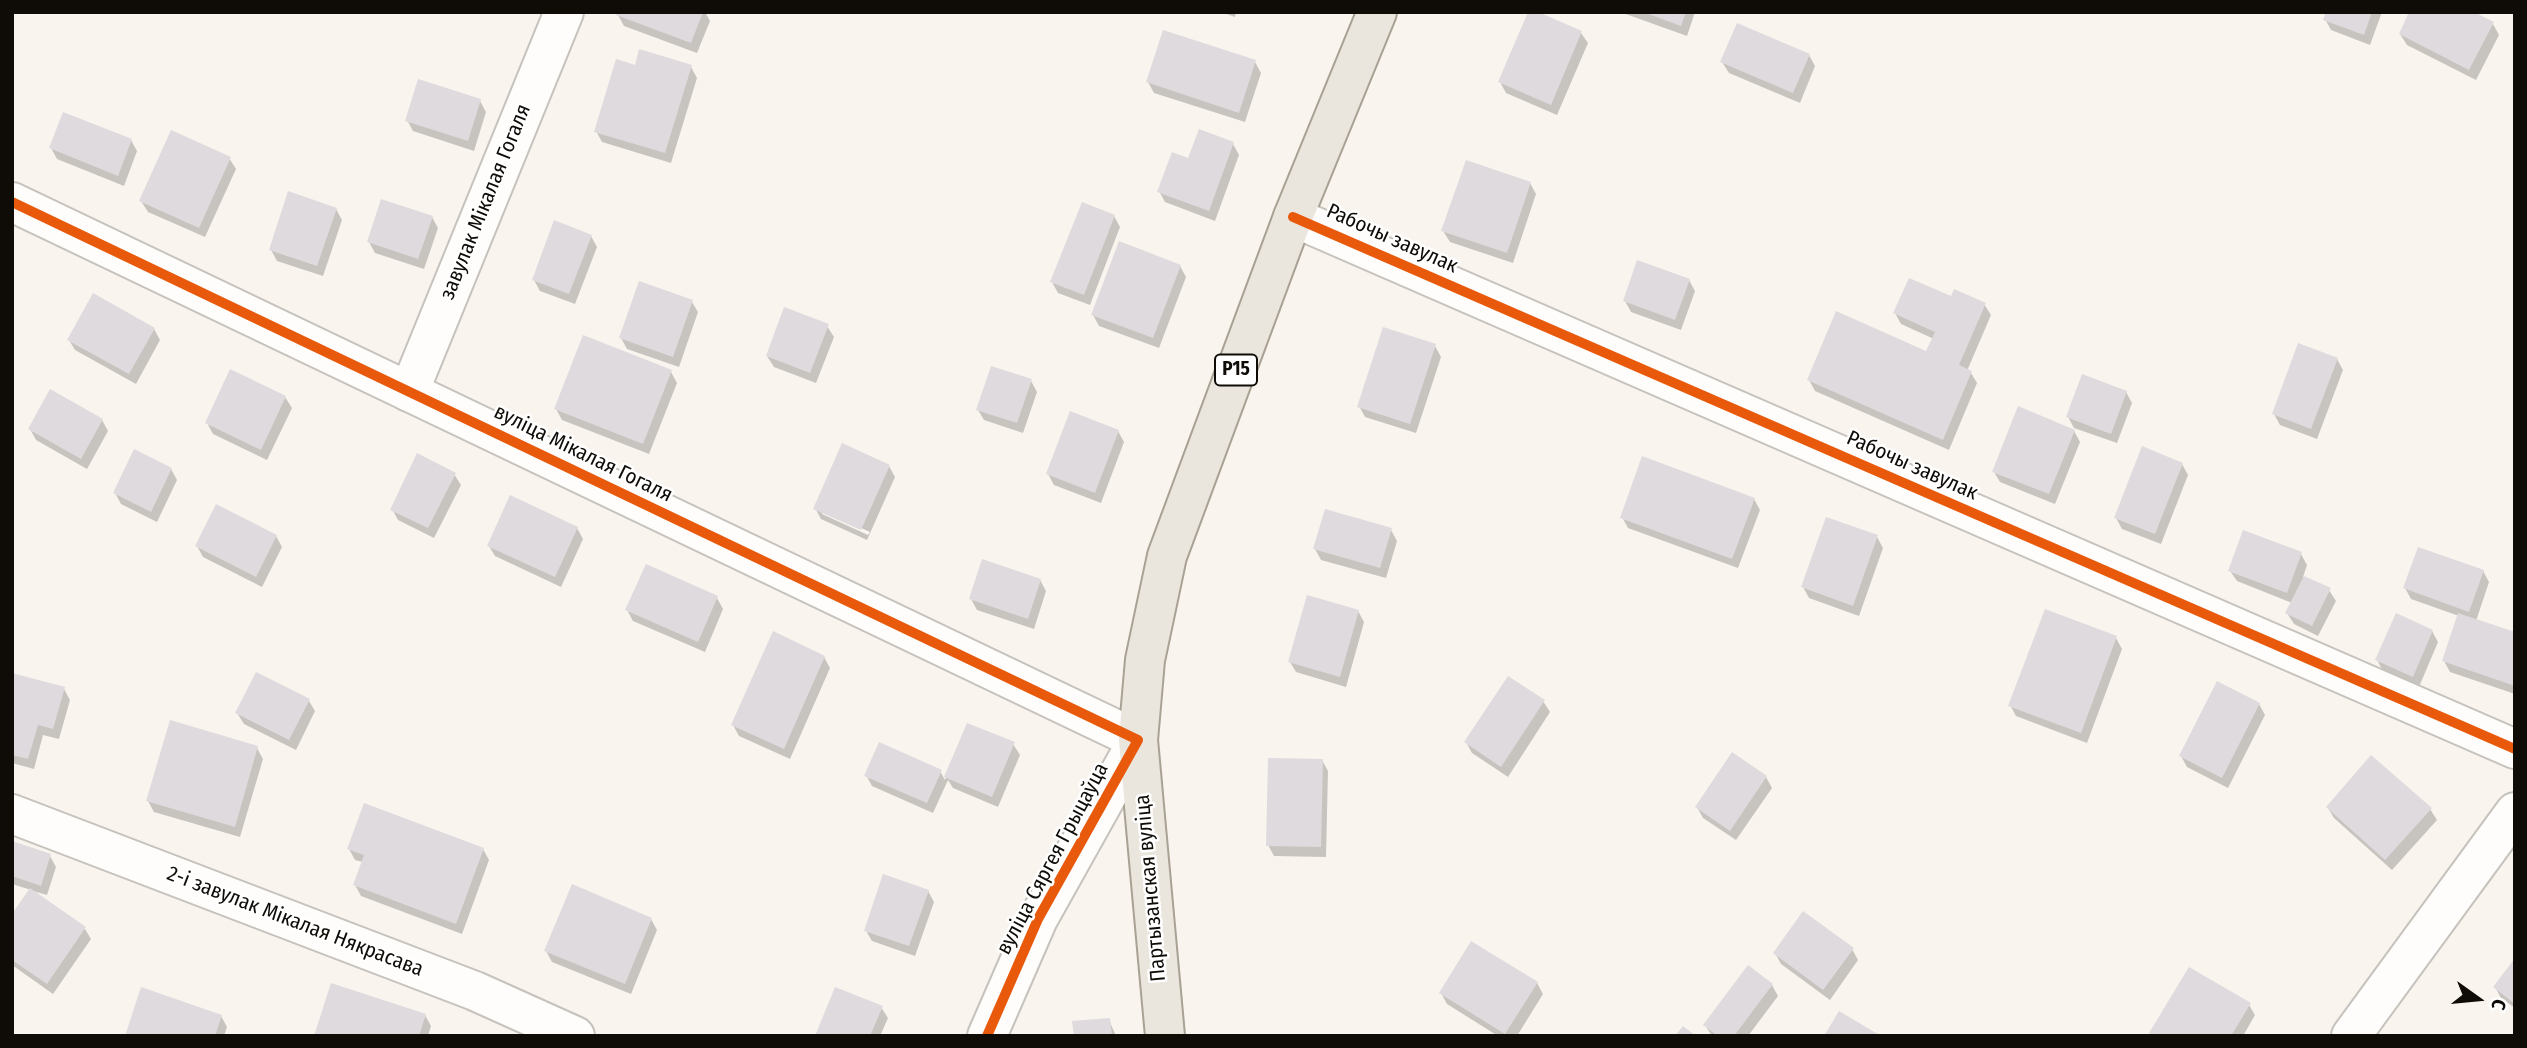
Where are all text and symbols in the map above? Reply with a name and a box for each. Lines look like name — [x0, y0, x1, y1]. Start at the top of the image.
street label: завулак Мікалая Гогаля — [435, 101, 537, 303]
street label: Рабочы завулак — [1322, 199, 1462, 279]
road number: Р15 — [1215, 354, 1257, 386]
street label: вуліца Мікалая Гогаля — [490, 400, 676, 508]
street label: Рабочы завулак — [1842, 426, 1982, 506]
street label: вуліца Сяргея Грыцаўца — [992, 759, 1114, 959]
street label: Партызанская вуліца — [1130, 793, 1172, 983]
street label: 2-і завулак Мікалая Някрасава — [163, 861, 427, 983]
north arrow — [2443, 964, 2513, 1034]
text: С — [2486, 997, 2511, 1012]

